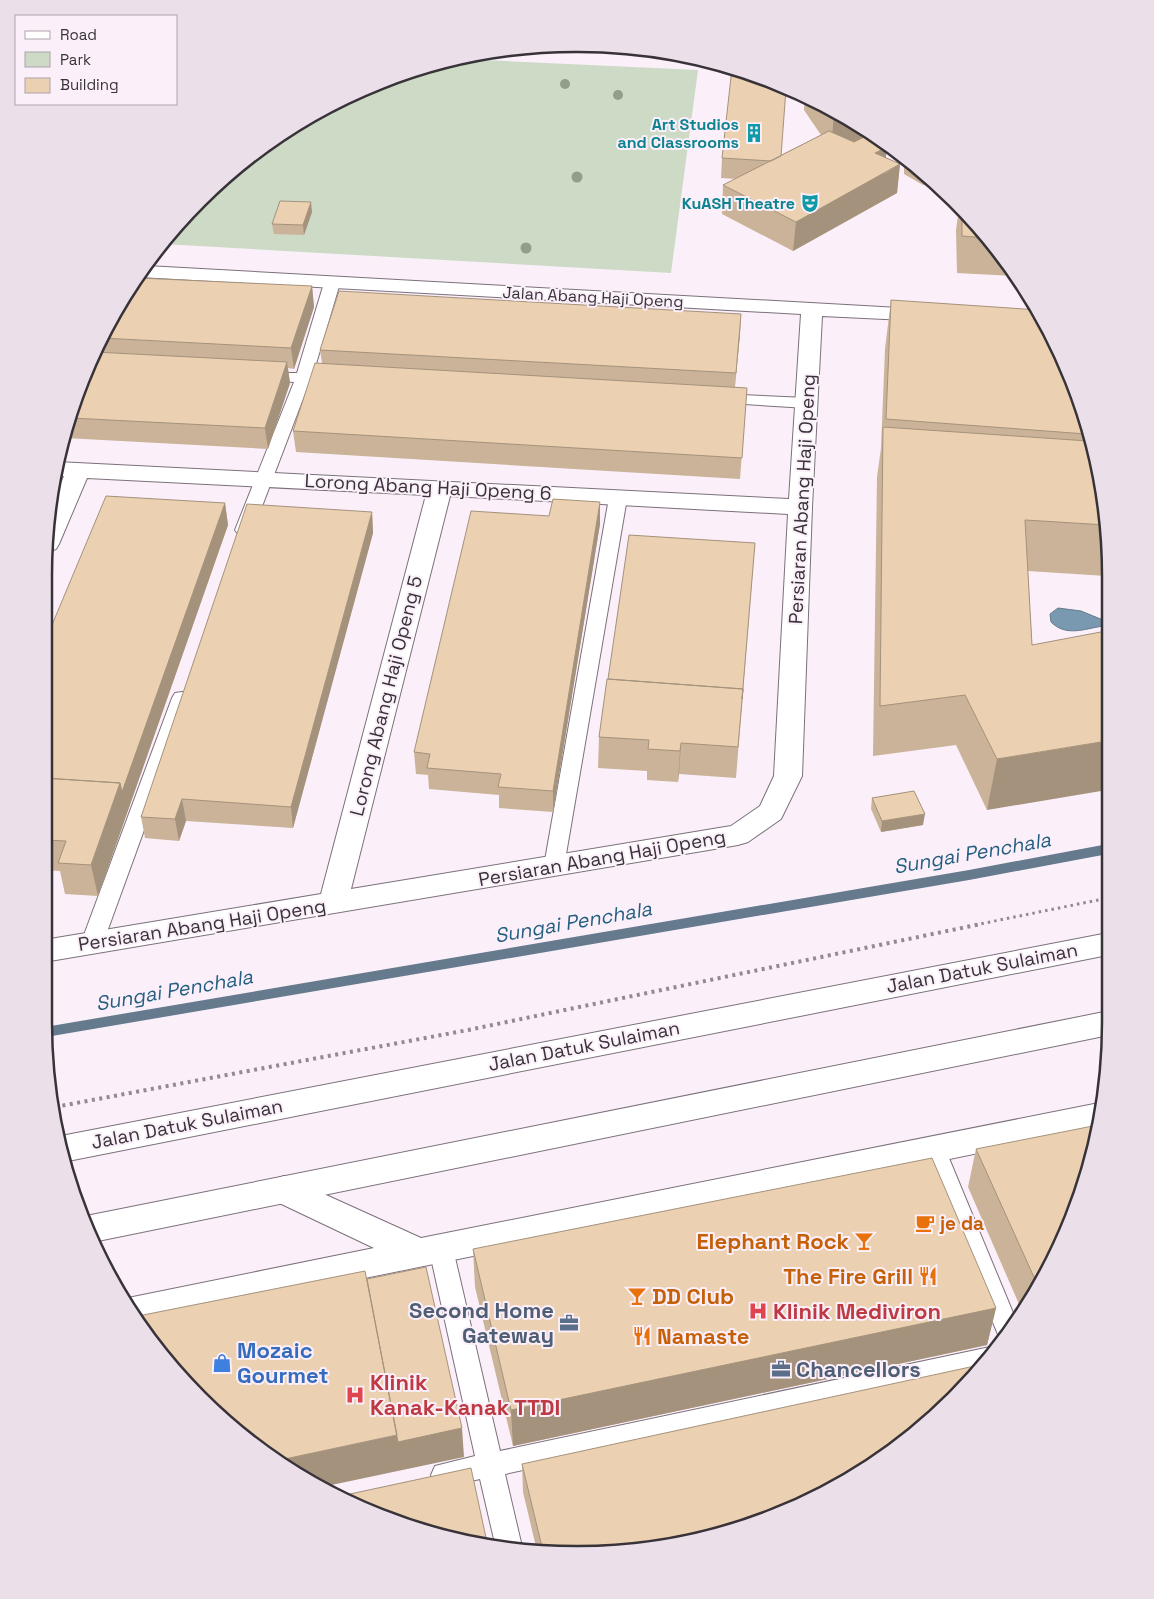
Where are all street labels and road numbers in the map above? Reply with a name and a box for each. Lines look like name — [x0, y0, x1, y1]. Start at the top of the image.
street label: Jalan Abang Haji Openg — [502, 282, 684, 312]
street label: Persiaran Abang Haji Openg — [783, 373, 821, 625]
street label: Lorong Abang Haji Openg 6 — [304, 468, 552, 506]
street label: Lorong Abang Haji Openg 5 — [344, 573, 428, 819]
street label: Persiaran Abang Haji Openg — [476, 824, 728, 892]
street label: Persiaran Abang Haji Openg — [76, 893, 328, 957]
street label: Jalan Datuk Sulaiman — [884, 937, 1080, 999]
street label: Jalan Datuk Sulaiman — [486, 1015, 682, 1077]
street label: Jalan Datuk Sulaiman — [89, 1093, 285, 1155]

